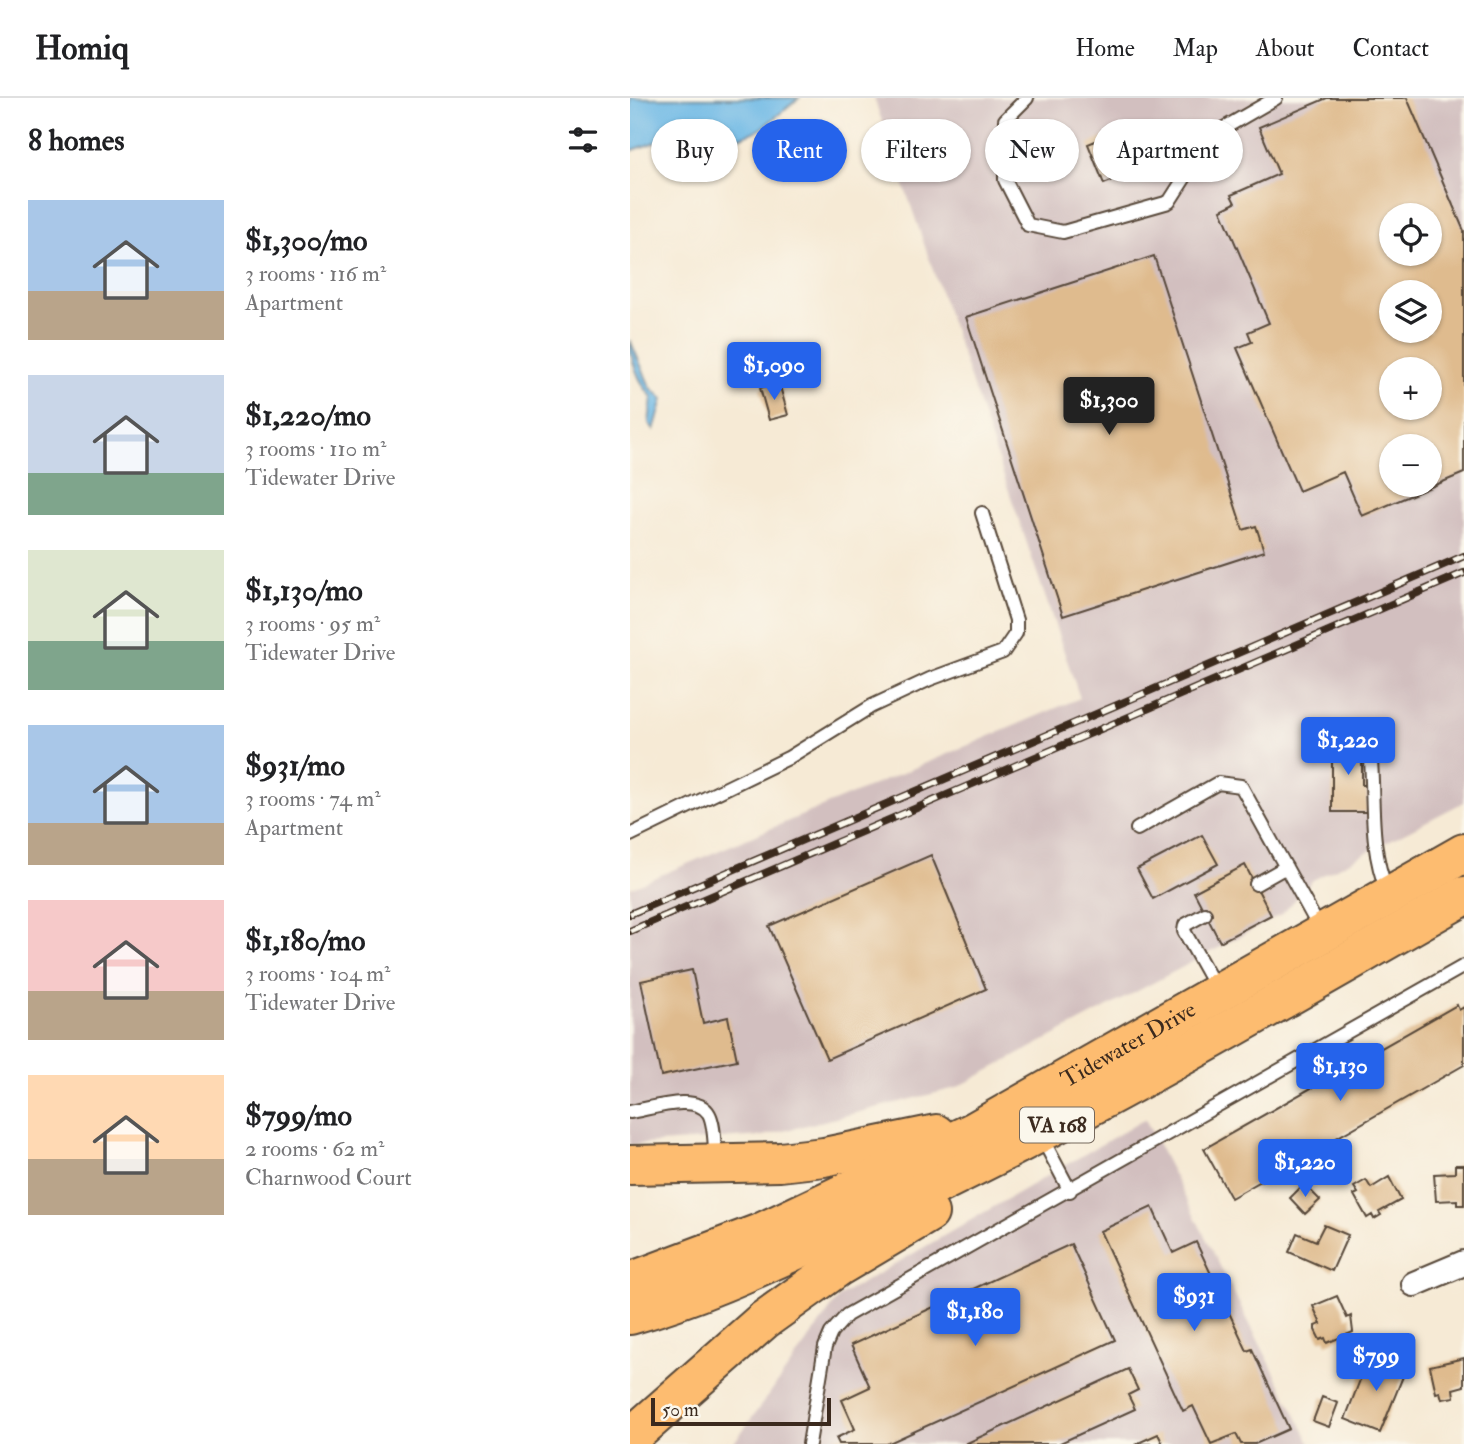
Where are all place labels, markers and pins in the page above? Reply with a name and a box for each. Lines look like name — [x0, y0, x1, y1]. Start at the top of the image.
pin: $1,090 — [717, 342, 831, 402]
pin: $1,300 — [1052, 378, 1166, 437]
pin: $1,220 — [1291, 718, 1405, 777]
pin: $1,130 — [1283, 1044, 1397, 1103]
pin: $1,220 — [1248, 1140, 1362, 1199]
pin: $931 — [1153, 1274, 1235, 1333]
pin: $1,180 — [918, 1288, 1032, 1348]
pin: $799 — [1335, 1334, 1417, 1393]

